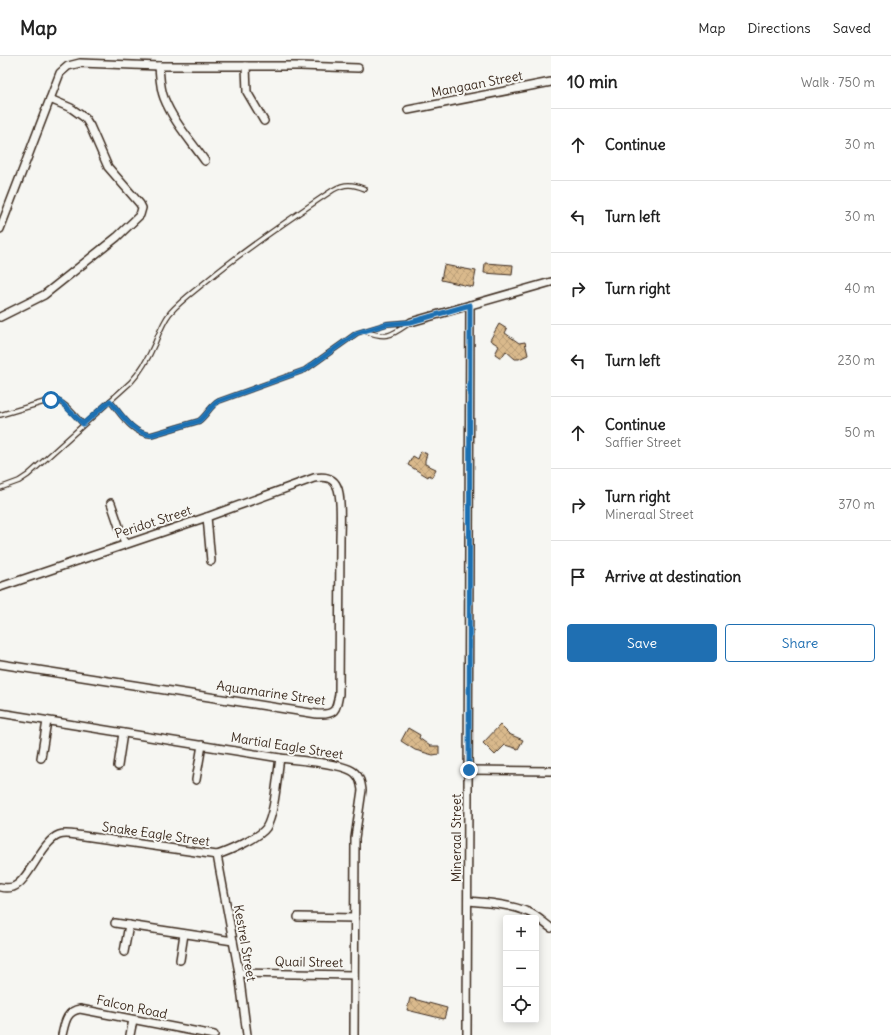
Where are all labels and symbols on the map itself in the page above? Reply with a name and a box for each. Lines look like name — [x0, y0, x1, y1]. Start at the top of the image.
street label: Mangaan Street — [430, 67, 525, 101]
route start — [42, 391, 60, 409]
street label: Peridot Street — [113, 501, 194, 542]
street label: Aquamarine Street — [215, 677, 327, 709]
street label: Martial Eagle Street — [230, 729, 345, 763]
route end — [460, 761, 478, 779]
street label: Mineraal Street — [448, 793, 465, 882]
street label: Snake Eagle Street — [101, 818, 212, 850]
street label: Kestrel Street — [230, 903, 260, 983]
street label: Quail Street — [275, 953, 344, 971]
street label: Falcon Road — [95, 991, 169, 1023]

